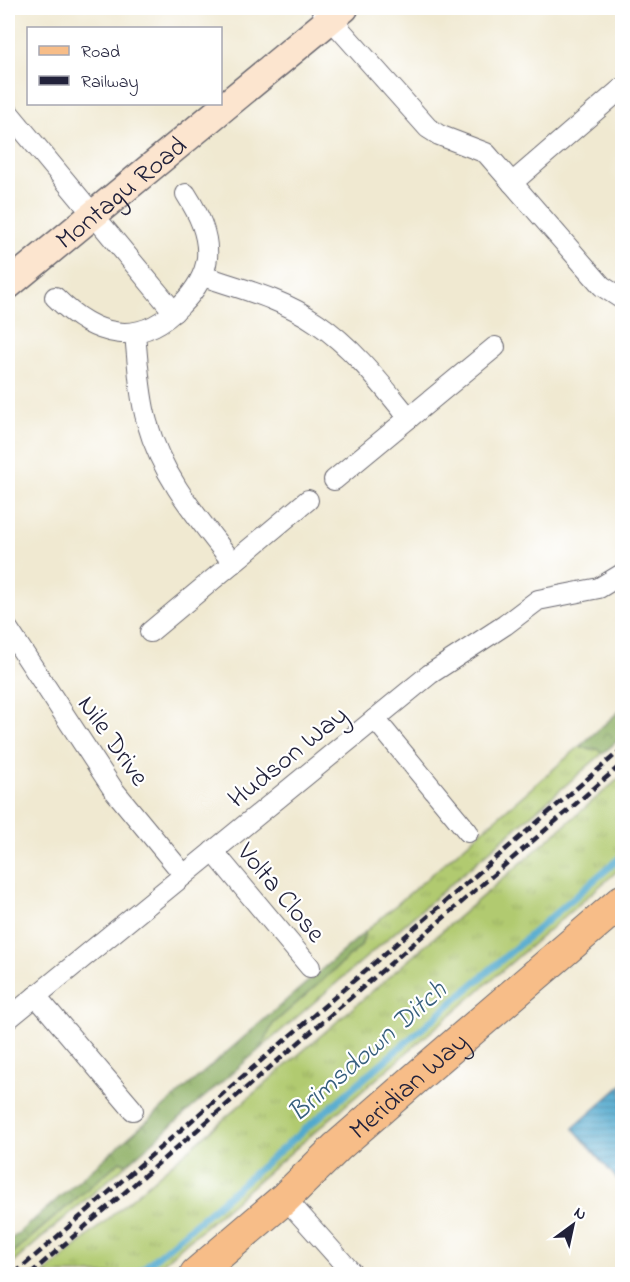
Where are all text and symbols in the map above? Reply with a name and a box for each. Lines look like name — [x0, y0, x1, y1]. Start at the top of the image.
legend — [27, 27, 222, 105]
text: Road — [81, 40, 120, 66]
text: Railway — [81, 70, 138, 96]
street label: Montagu Road — [48, 128, 197, 260]
street label: Nile Drive — [66, 688, 158, 795]
street label: Hudson Way — [220, 697, 357, 819]
street label: Volta Close — [226, 834, 334, 953]
water label: Brimsdown Ditch — [280, 972, 457, 1133]
street label: Meridian Way — [341, 1024, 478, 1150]
north arrow — [543, 1195, 603, 1255]
text: N — [569, 1201, 591, 1227]

